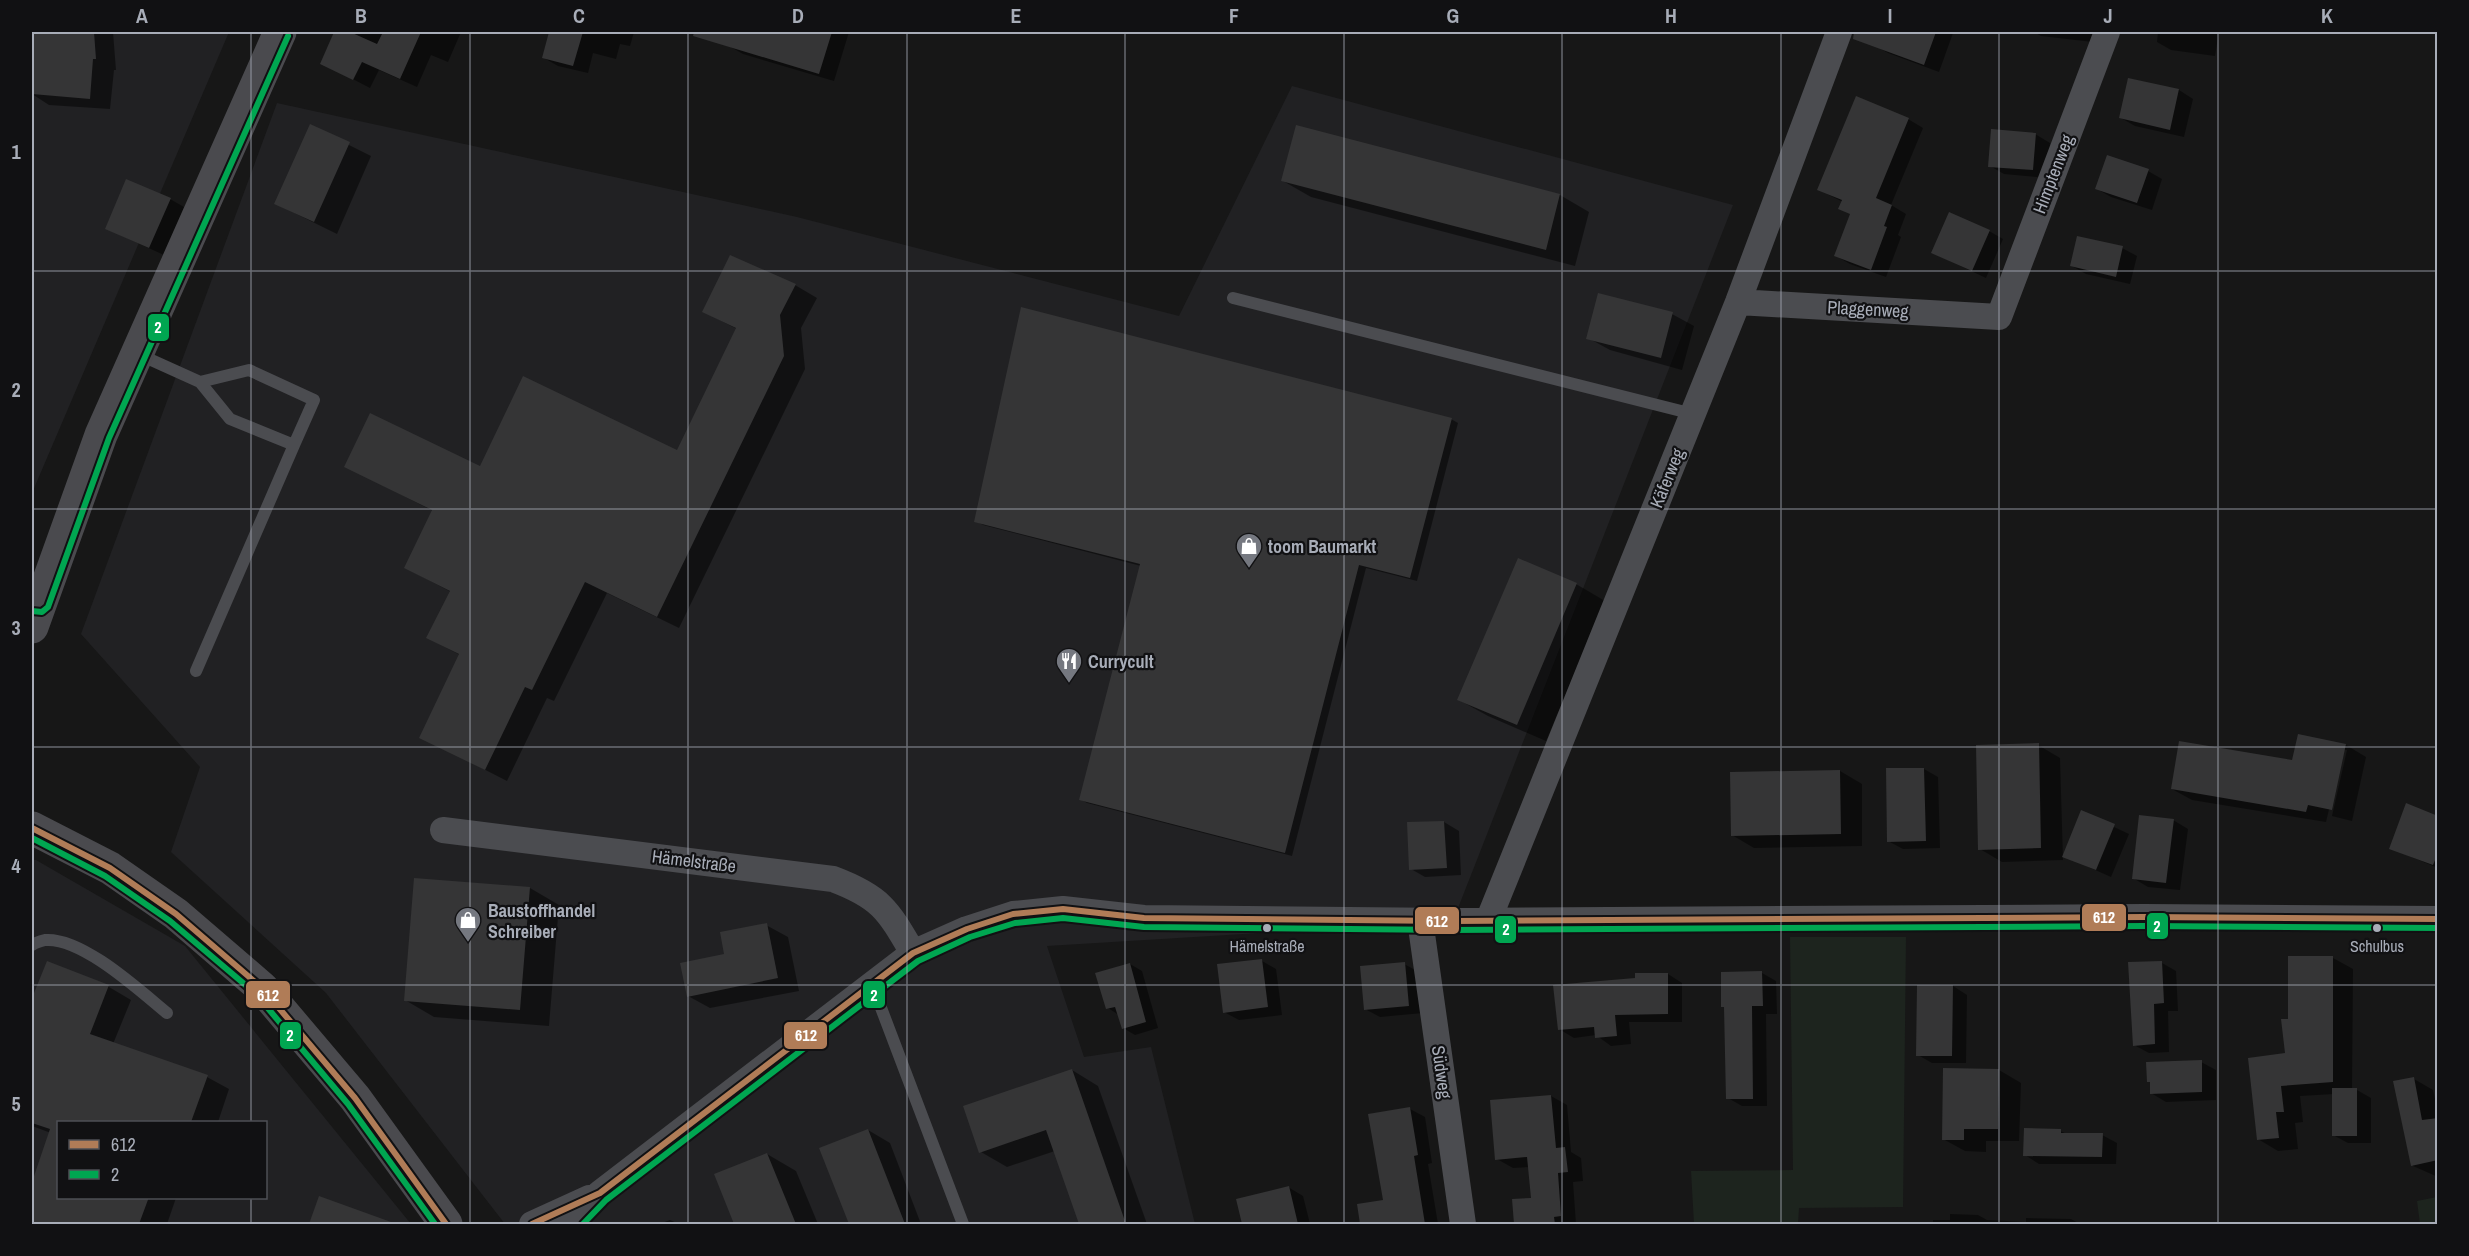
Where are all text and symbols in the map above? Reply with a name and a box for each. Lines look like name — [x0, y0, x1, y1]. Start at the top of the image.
text: A — [136, 2, 148, 29]
text: B — [355, 2, 367, 29]
text: C — [573, 2, 585, 29]
text: D — [792, 2, 804, 29]
text: E — [1011, 2, 1022, 29]
text: F — [1229, 2, 1239, 29]
text: G — [1447, 2, 1459, 29]
text: H — [1665, 2, 1677, 29]
text: I — [1888, 2, 1892, 29]
text: J — [2103, 2, 2113, 29]
text: K — [2321, 2, 2333, 29]
street label: Himptenweg — [2026, 130, 2080, 217]
text: 1 — [11, 138, 21, 165]
street label: Plaggenweg — [1827, 294, 1910, 324]
line badge: 2 — [147, 313, 170, 342]
text: 2 — [154, 316, 162, 338]
text: 2 — [11, 376, 21, 403]
street label: Käferweg — [1644, 444, 1691, 512]
shop icon: toom Baumarkt — [1234, 531, 1264, 569]
place label: toom Baumarkt — [1268, 534, 1376, 559]
text: 3 — [11, 614, 21, 641]
restaurant icon: Currycult — [1054, 646, 1084, 684]
place label: Currycult — [1088, 649, 1154, 674]
street label: Hämelstraße — [651, 843, 737, 879]
text: 4 — [11, 852, 21, 879]
place label: Baustoffhandel Schreiber — [488, 898, 595, 944]
line badge: 612 — [2081, 903, 2127, 932]
shop icon: Baustoffhandel Schreiber — [453, 905, 483, 943]
line badge: 612 — [1414, 906, 1460, 935]
text: 612 — [2093, 906, 2115, 928]
text: 612 — [1426, 910, 1448, 932]
line badge: 2 — [2146, 912, 2169, 940]
line badge: 2 — [1494, 915, 1517, 944]
text: 2 — [2153, 915, 2161, 937]
text: 2 — [1502, 918, 1510, 940]
marker: Hämelstraße — [1261, 922, 1273, 934]
marker: Schulbus — [2371, 922, 2383, 934]
place label: Hämelstraße — [1229, 935, 1305, 957]
place label: Schulbus — [2350, 935, 2404, 957]
line badge: 612 — [245, 980, 291, 1009]
line badge: 2 — [862, 980, 886, 1009]
text: 612 — [257, 984, 279, 1006]
text: 2 — [870, 984, 878, 1006]
line badge: 2 — [279, 1021, 302, 1050]
line badge: 612 — [783, 1021, 828, 1050]
text: 2 — [286, 1024, 294, 1046]
text: 612 — [795, 1024, 817, 1046]
street label: Südweg — [1426, 1044, 1458, 1101]
text: 5 — [11, 1090, 21, 1117]
legend — [57, 1121, 267, 1199]
text: 612 — [111, 1132, 136, 1157]
text: 2 — [111, 1162, 119, 1187]

